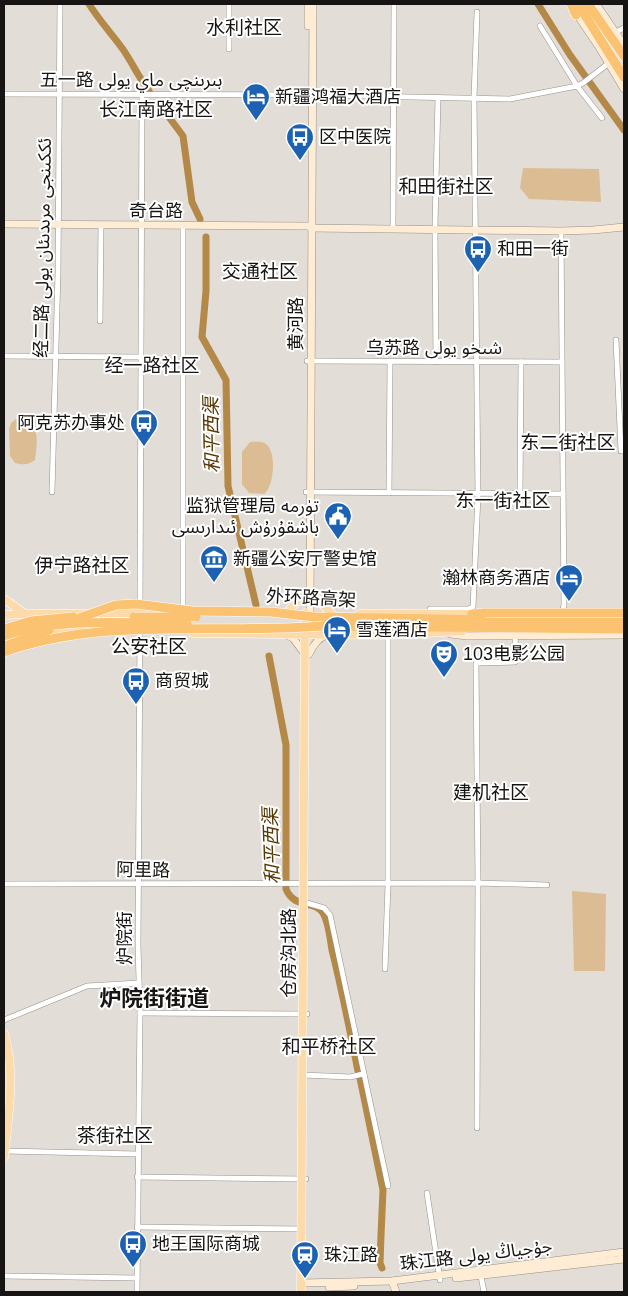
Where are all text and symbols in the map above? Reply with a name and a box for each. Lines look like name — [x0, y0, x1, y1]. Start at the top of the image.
district label: 水利社区 — [206, 17, 282, 38]
street label: 五一路 بىرىنچى ماي يولى — [40, 70, 222, 93]
hotel icon: 新疆鸿福大酒店 — [241, 82, 271, 121]
place label: 新疆鸿福大酒店 — [275, 87, 401, 107]
district label: 长江南路社区 — [99, 99, 213, 120]
bus stop icon: 区中医院 — [285, 122, 315, 161]
place label: 区中医院 — [319, 127, 391, 147]
street label: 经二路 ئككىنجى مرىدىئان يولى — [31, 138, 56, 358]
district label: 和田街社区 — [398, 176, 494, 197]
street label: 奇台路 — [129, 201, 183, 221]
bus stop icon: 和田一街 — [463, 234, 493, 273]
place label: 和田一街 — [497, 239, 569, 259]
district label: 交通社区 — [222, 261, 298, 282]
street label: 黄河路 — [286, 297, 306, 351]
street label: 乌苏路 شىخو يولى — [366, 338, 502, 359]
district label: 经一路社区 — [104, 355, 200, 376]
water label: 和平西渠 — [200, 394, 223, 473]
bus stop icon: 阿克苏办事处 — [129, 408, 159, 447]
place label: 阿克苏办事处 — [17, 413, 125, 433]
district label: 东二街社区 — [520, 432, 616, 453]
district label: 东一街社区 — [455, 490, 551, 511]
place label: 监狱管理局 تۈرمە باشقۇرۇش ئىدارىسى — [172, 496, 319, 538]
public building icon: 监狱管理局 تۈرمە باشقۇرۇش ئىدارىسى — [323, 501, 353, 540]
museum icon: 新疆公安厅警史馆 — [199, 544, 229, 583]
place label: 新疆公安厅警史馆 — [233, 549, 377, 569]
district label: 伊宁路社区 — [34, 555, 130, 576]
hotel icon: 瀚林商务酒店 — [554, 563, 584, 602]
place label: 瀚林商务酒店 — [442, 568, 550, 588]
street label: 外环路高架 — [266, 586, 356, 610]
hotel icon: 雪莲酒店 — [322, 615, 352, 654]
place label: 雪莲酒店 — [356, 620, 428, 640]
district label: 公安社区 — [111, 636, 187, 657]
theatre icon: 103电影公园 — [429, 639, 459, 678]
place label: 103电影公园 — [463, 644, 565, 664]
bus stop icon: 商贸城 — [121, 666, 151, 705]
place label: 商贸城 — [155, 671, 209, 691]
district label: 建机社区 — [453, 782, 529, 803]
water label: 和平西渠 — [260, 805, 283, 884]
street label: 阿里路 — [116, 860, 170, 880]
street label: 仓房沟北路 — [279, 908, 299, 998]
street label: 炉院街 — [115, 911, 135, 965]
district label: 炉院街街道 — [99, 986, 209, 1011]
district label: 和平桥社区 — [281, 1036, 377, 1057]
district label: 茶街社区 — [77, 1125, 153, 1146]
bus stop icon: 地王国际商城 — [118, 1229, 148, 1268]
place label: 地王国际商城 — [152, 1234, 260, 1254]
street label: 珠江路 جۇجياڭ يولى — [399, 1236, 553, 1275]
station icon: 珠江路 — [290, 1240, 320, 1279]
place label: 珠江路 — [324, 1245, 378, 1265]

